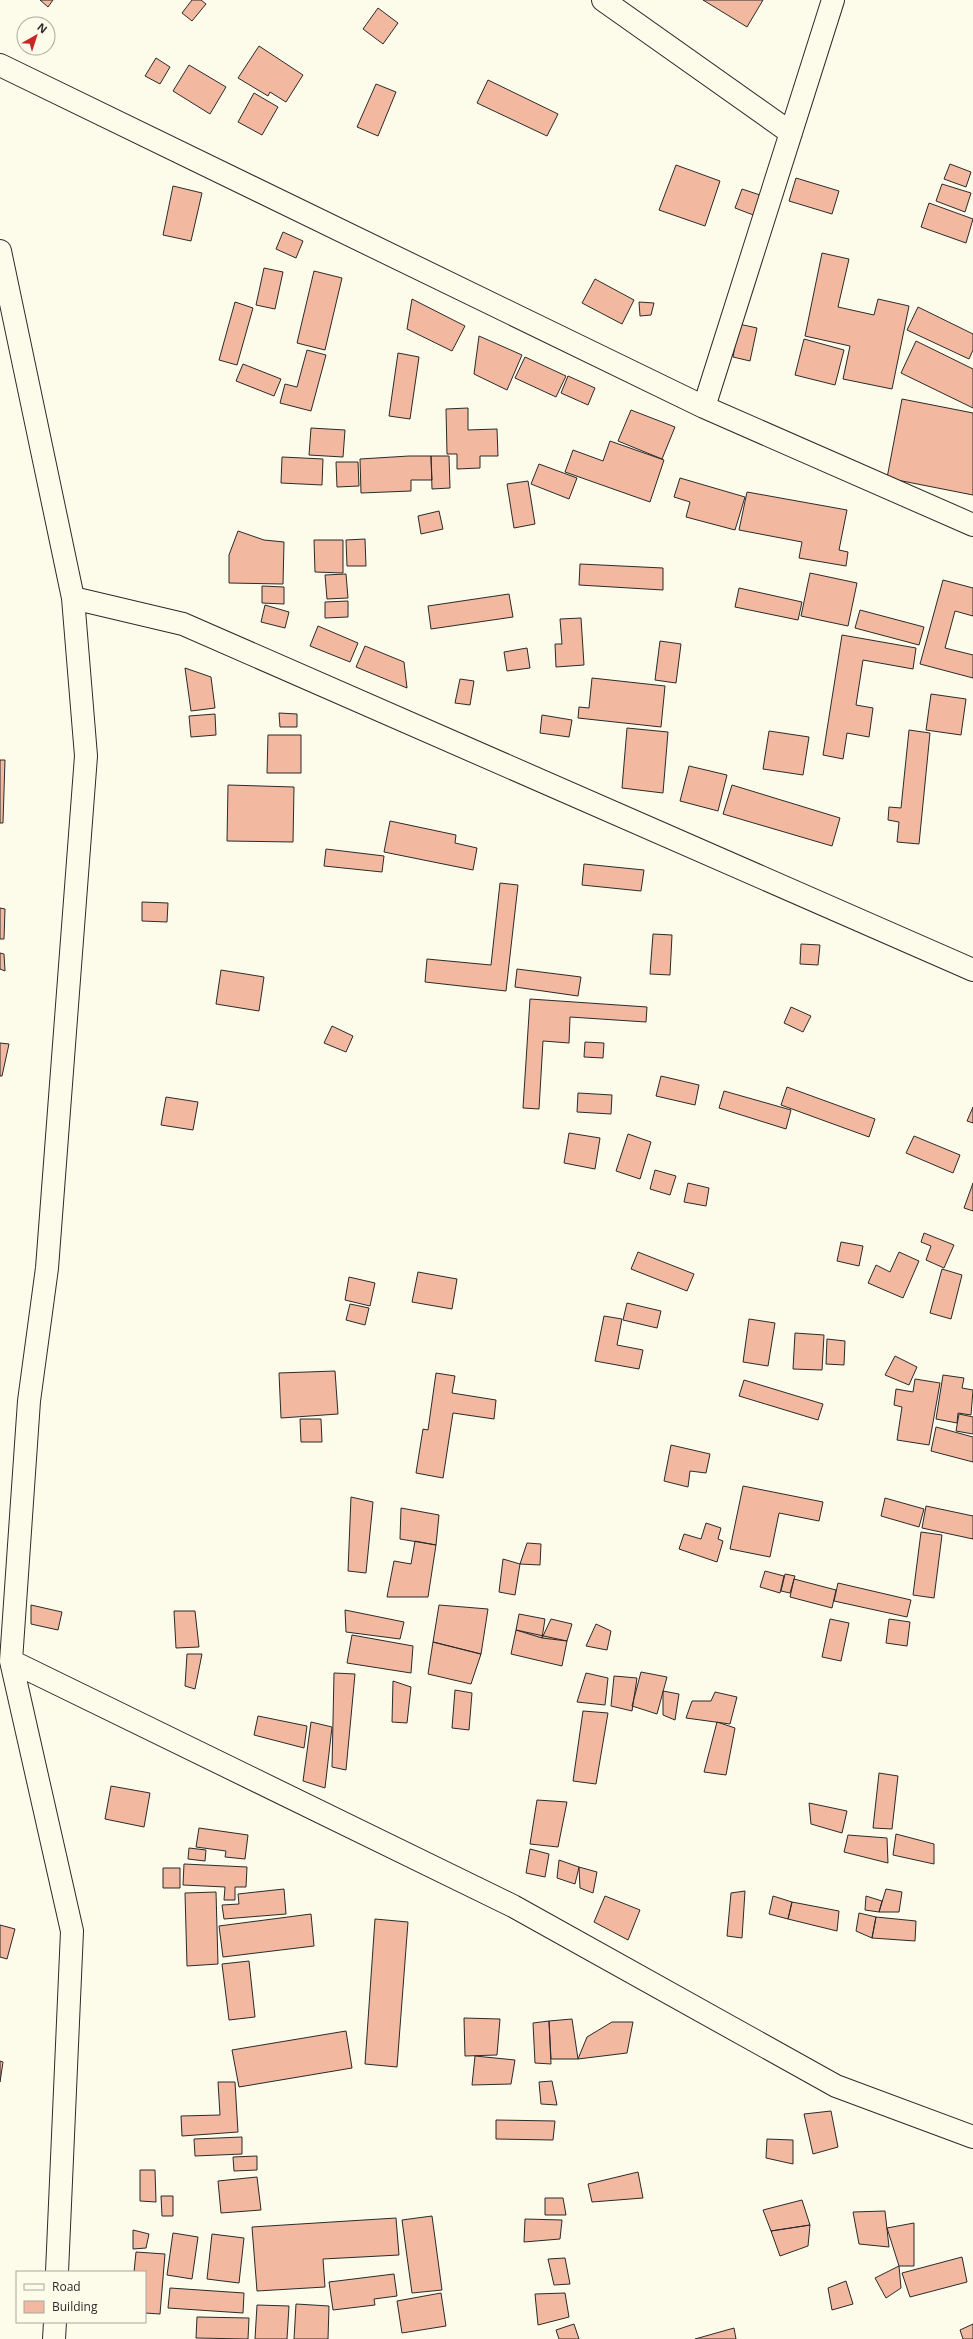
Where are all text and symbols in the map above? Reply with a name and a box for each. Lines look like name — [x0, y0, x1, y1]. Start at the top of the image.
north arrow — [16, 16, 56, 56]
text: N — [34, 19, 51, 36]
legend — [16, 2271, 146, 2323]
text: Road — [52, 2278, 81, 2295]
text: Building — [52, 2298, 98, 2315]

